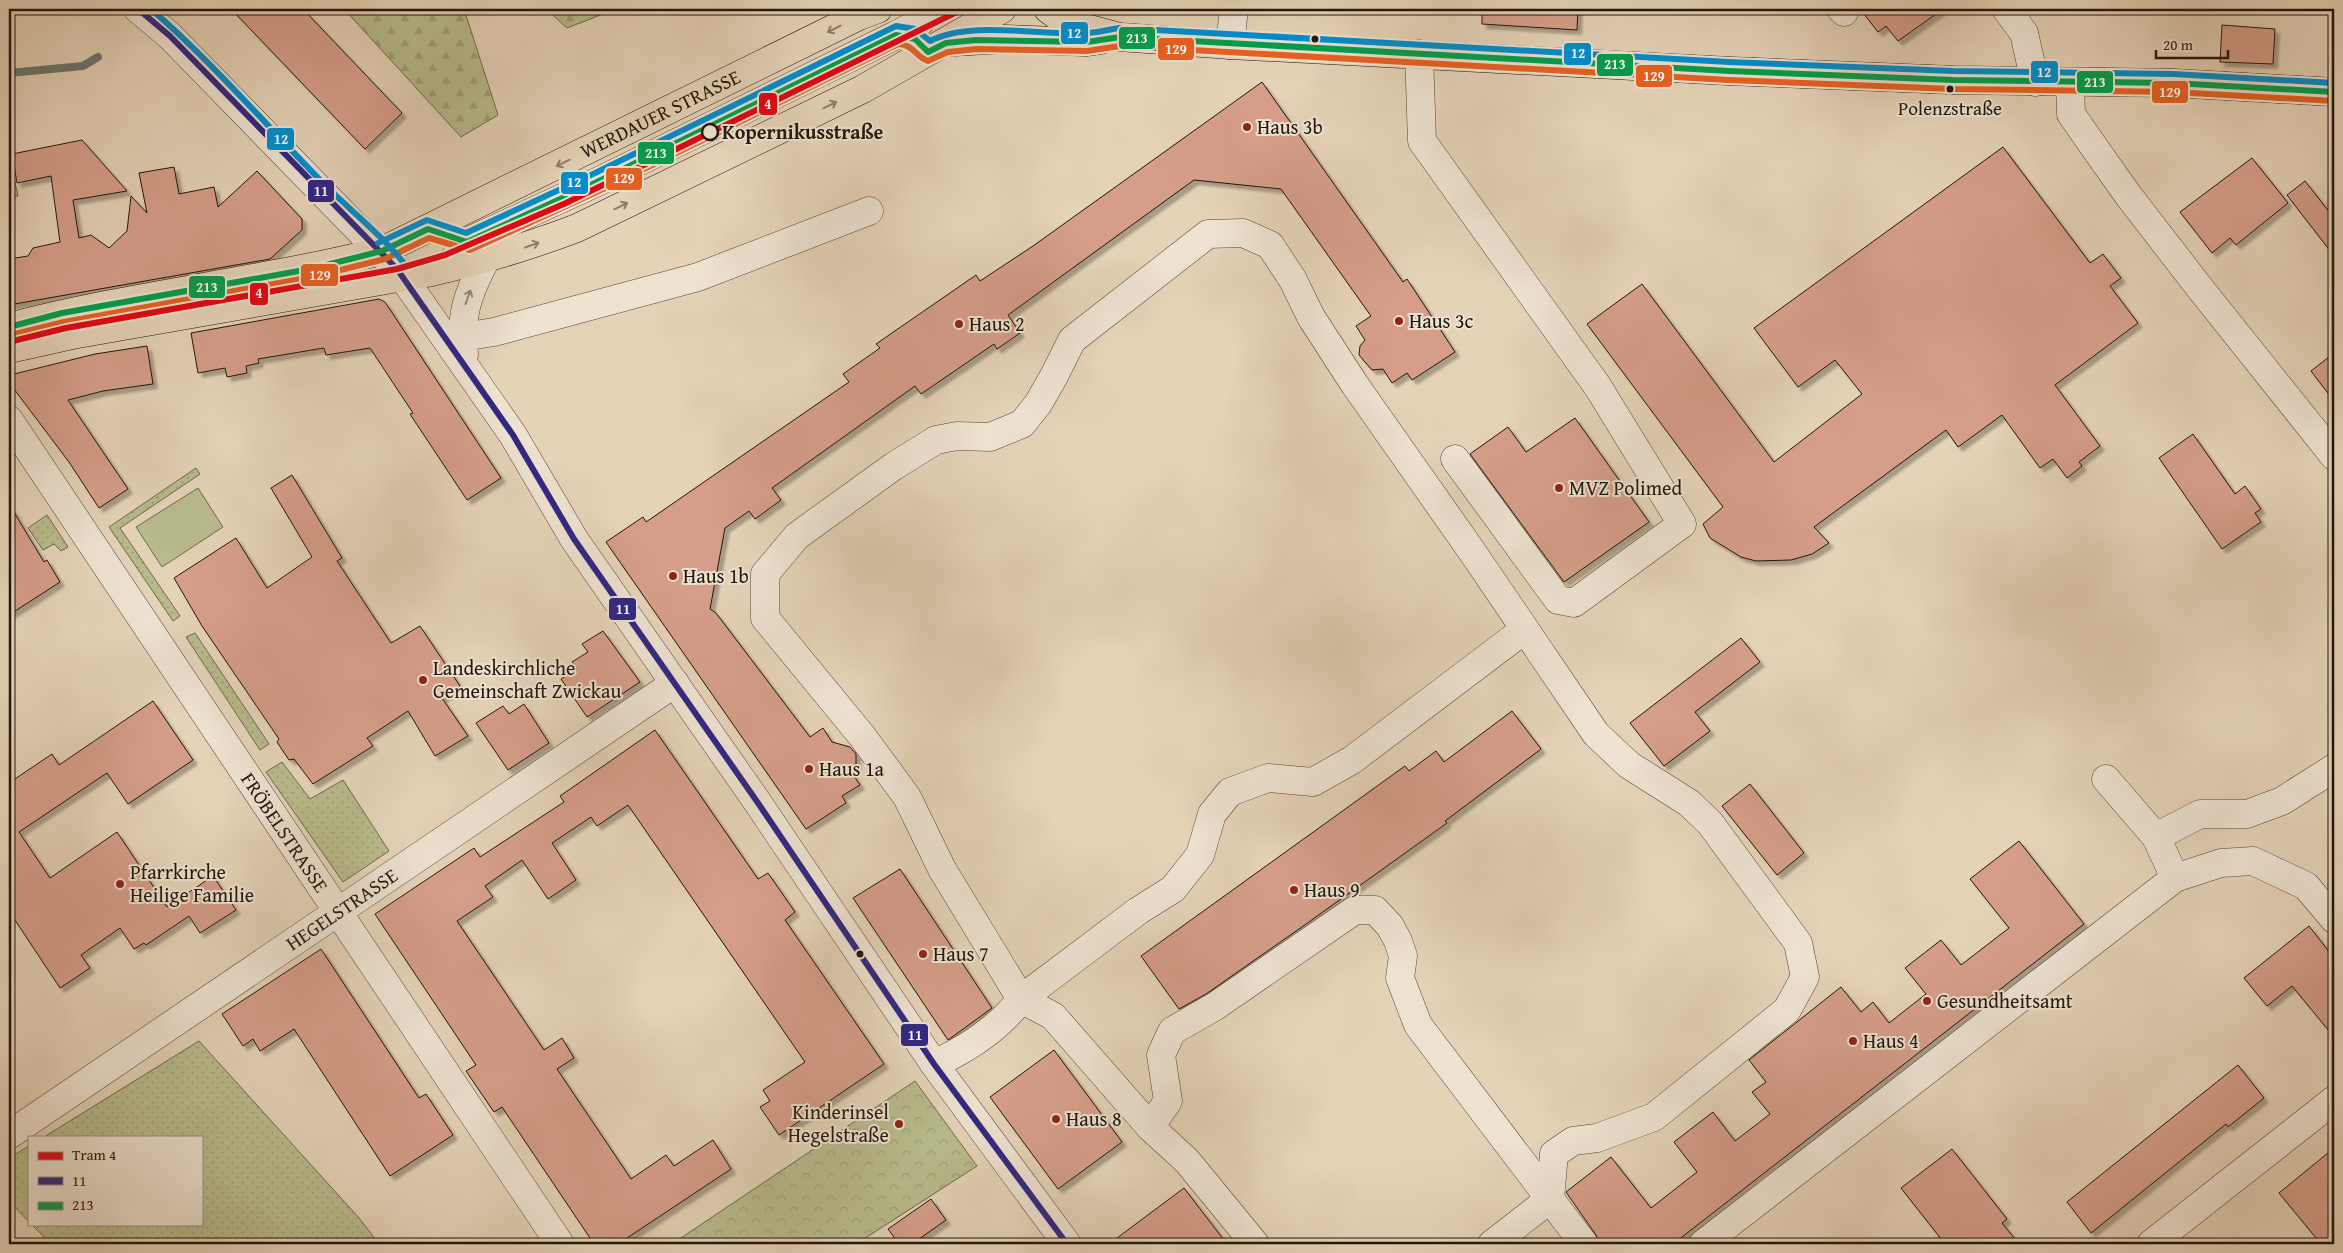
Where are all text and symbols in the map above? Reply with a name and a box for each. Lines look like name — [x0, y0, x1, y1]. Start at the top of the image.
line badge: 12 — [1060, 21, 1089, 45]
text: 12 — [1067, 23, 1081, 43]
one-way arrow — [827, 25, 842, 34]
line badge: 213 — [1118, 26, 1156, 50]
text: 213 — [1126, 28, 1148, 48]
scale bar — [2156, 28, 2228, 60]
unlabelled marker — [1310, 34, 1320, 44]
text: 20 m — [2163, 34, 2194, 55]
line badge: 129 — [1157, 37, 1195, 61]
text: 129 — [1165, 39, 1187, 59]
line badge: 12 — [1563, 42, 1592, 66]
text: 12 — [1571, 43, 1585, 63]
line badge: 213 — [1596, 53, 1634, 77]
text: 213 — [1604, 54, 1626, 74]
line badge: 12 — [2030, 60, 2059, 84]
street label: WERDAUER STRASSE — [575, 62, 745, 165]
text: 12 — [2037, 62, 2051, 82]
line badge: 129 — [1635, 64, 1673, 88]
text: 129 — [1643, 66, 1665, 86]
line badge: 213 — [2076, 70, 2114, 94]
text: 213 — [2084, 72, 2106, 92]
line badge: 129 — [2151, 80, 2189, 104]
text: 129 — [2159, 82, 2181, 102]
marker: Polenzstraße — [1945, 84, 1955, 94]
line badge: 4 — [758, 92, 778, 116]
text: 4 — [764, 94, 772, 114]
place label: Polenzstraße — [1898, 94, 2002, 122]
one-way arrow — [823, 100, 838, 110]
place label: Haus 3b — [1257, 112, 1323, 141]
place label: Kopernikusstraße — [722, 117, 884, 146]
marker: Haus 3b — [1241, 121, 1253, 133]
marker: Kopernikusstraße — [701, 123, 719, 141]
line badge: 12 — [266, 127, 295, 151]
text: 12 — [274, 129, 288, 149]
line badge: 213 — [637, 141, 675, 165]
text: 213 — [645, 143, 667, 163]
one-way arrow — [556, 159, 571, 169]
line badge: 129 — [605, 167, 643, 191]
text: 129 — [613, 168, 635, 188]
line badge: 12 — [560, 171, 589, 195]
text: 12 — [567, 172, 581, 192]
line badge: 11 — [307, 179, 335, 203]
text: 11 — [314, 181, 328, 201]
one-way arrow — [613, 201, 628, 211]
one-way arrow — [524, 239, 540, 249]
line badge: 129 — [300, 263, 339, 287]
text: 129 — [309, 265, 331, 285]
line badge: 213 — [188, 275, 226, 299]
text: 213 — [196, 277, 218, 297]
line badge: 4 — [249, 282, 269, 306]
text: 4 — [255, 283, 263, 303]
one-way arrow — [464, 289, 473, 305]
place label: Haus 3c — [1409, 306, 1474, 335]
place label: Haus 2 — [969, 309, 1025, 338]
marker: Haus 3c — [1393, 315, 1405, 327]
marker: Haus 2 — [953, 318, 965, 330]
place label: MVZ Polimed — [1569, 473, 1682, 502]
marker: MVZ Polimed — [1553, 482, 1565, 494]
place label: Haus 1b — [683, 561, 749, 590]
marker: Haus 1b — [667, 570, 679, 582]
line badge: 11 — [608, 597, 637, 621]
text: 11 — [616, 599, 630, 619]
place label: Landeskirchliche Gemeinschaft Zwickau — [433, 653, 621, 705]
marker: Landeskirchliche Gemeinschaft Zwickau — [417, 674, 429, 686]
place label: Haus 1a — [819, 754, 885, 783]
marker: Haus 1a — [803, 763, 815, 775]
street label: FRÖBELSTRASSE — [234, 766, 336, 898]
place label: Pfarrkirche Heilige Familie — [130, 857, 254, 909]
street label: HEGELSTRASSE — [280, 861, 403, 957]
place label: Haus 9 — [1304, 875, 1360, 904]
marker: Pfarrkirche Heilige Familie — [114, 878, 126, 890]
marker: Haus 9 — [1288, 884, 1300, 896]
place label: Haus 7 — [933, 939, 989, 968]
marker: Haus 7 — [917, 948, 929, 960]
unlabelled marker — [855, 949, 865, 959]
place label: Gesundheitsamt — [1937, 986, 2073, 1015]
marker: Gesundheitsamt — [1921, 995, 1933, 1007]
line badge: 11 — [900, 1023, 929, 1047]
text: 11 — [908, 1025, 922, 1045]
place label: Haus 4 — [1863, 1026, 1919, 1055]
marker: Haus 4 — [1847, 1035, 1859, 1047]
place label: Kinderinsel Hegelstraße — [788, 1097, 889, 1149]
place label: Haus 8 — [1066, 1104, 1122, 1133]
marker: Haus 8 — [1050, 1113, 1062, 1125]
marker: Kinderinsel Hegelstraße — [893, 1118, 905, 1130]
legend — [28, 1136, 202, 1226]
text: Tram 4 — [72, 1144, 116, 1165]
text: 11 — [72, 1170, 86, 1191]
text: 213 — [72, 1194, 94, 1215]

